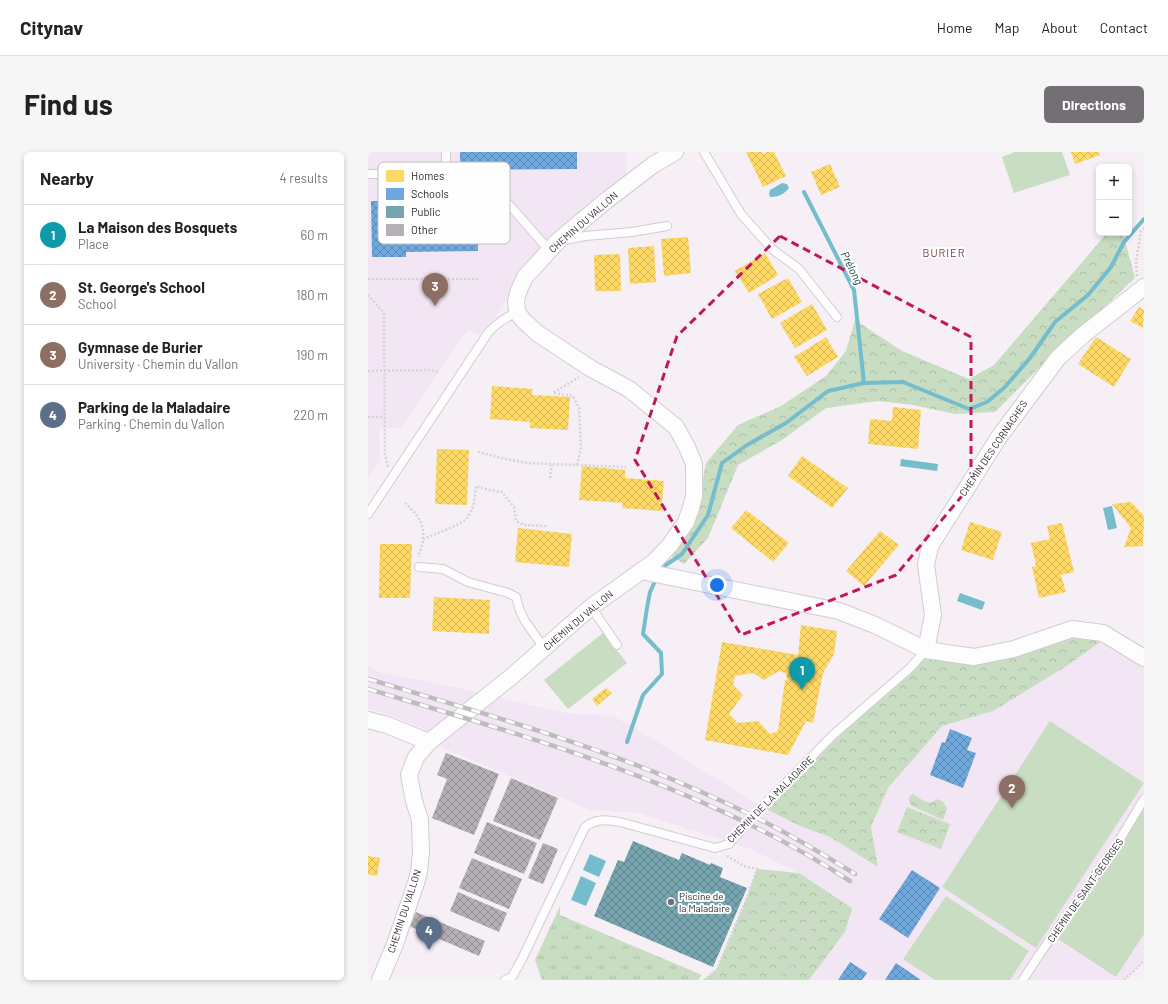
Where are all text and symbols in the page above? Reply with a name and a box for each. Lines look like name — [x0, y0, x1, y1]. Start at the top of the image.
text: Citynav — [20, 16, 83, 39]
text: Home — [937, 19, 973, 36]
text: Map — [995, 19, 1019, 36]
text: About — [1041, 19, 1078, 36]
text: Contact — [1100, 19, 1148, 36]
button: Directions — [1044, 86, 1144, 123]
text: Find us — [24, 87, 113, 121]
legend — [378, 162, 510, 244]
map controls — [1096, 164, 1132, 236]
button: + — [1096, 164, 1132, 200]
text: Nearby — [40, 168, 94, 188]
text: Homes — [411, 169, 444, 182]
text: 4 results — [280, 170, 328, 186]
text: Schools — [411, 187, 449, 200]
street label: CHEMIN DU VALLON — [546, 189, 620, 255]
button: − — [1096, 200, 1132, 236]
text: Public — [411, 205, 441, 218]
text: La Maison des Bosquets — [78, 218, 237, 236]
text: Other — [411, 223, 438, 236]
text: 1 — [51, 227, 55, 243]
text: 60 m — [301, 227, 328, 243]
text: Place — [78, 236, 109, 252]
district label: BURIER — [923, 246, 966, 259]
water label: Prélong — [839, 249, 866, 287]
pin: 3 — [422, 273, 448, 306]
text: St. George's School — [78, 278, 205, 296]
text: 2 — [49, 287, 57, 303]
text: 180 m — [296, 287, 328, 303]
text: School — [78, 296, 116, 312]
text: Gymnase de Burier — [78, 338, 203, 356]
text: 3 — [49, 347, 57, 363]
text: 190 m — [296, 347, 328, 363]
text: University · Chemin du Vallon — [78, 356, 238, 372]
text: Parking de la Maladaire — [78, 398, 230, 416]
street label: CHEMIN DES CORNACHES — [956, 398, 1030, 498]
text: 4 — [49, 407, 57, 423]
text: 220 m — [293, 407, 328, 423]
text: Parking · Chemin du Vallon — [78, 416, 225, 432]
your location — [707, 575, 727, 595]
street label: CHEMIN DU VALLON — [541, 587, 615, 653]
pin: 1 — [789, 657, 815, 690]
street label: CHEMIN DE LA MALADAIRE — [724, 753, 816, 845]
pin: 2 — [999, 775, 1025, 808]
street label: CHEMIN DE SAINT-GEORGES — [1044, 836, 1126, 944]
street label: CHEMIN DU VALLON — [385, 868, 423, 954]
place label: Piscine de la Maladaire — [679, 890, 730, 914]
marker: Piscine de la Maladaire — [666, 897, 676, 907]
pin: 4 — [416, 917, 442, 950]

